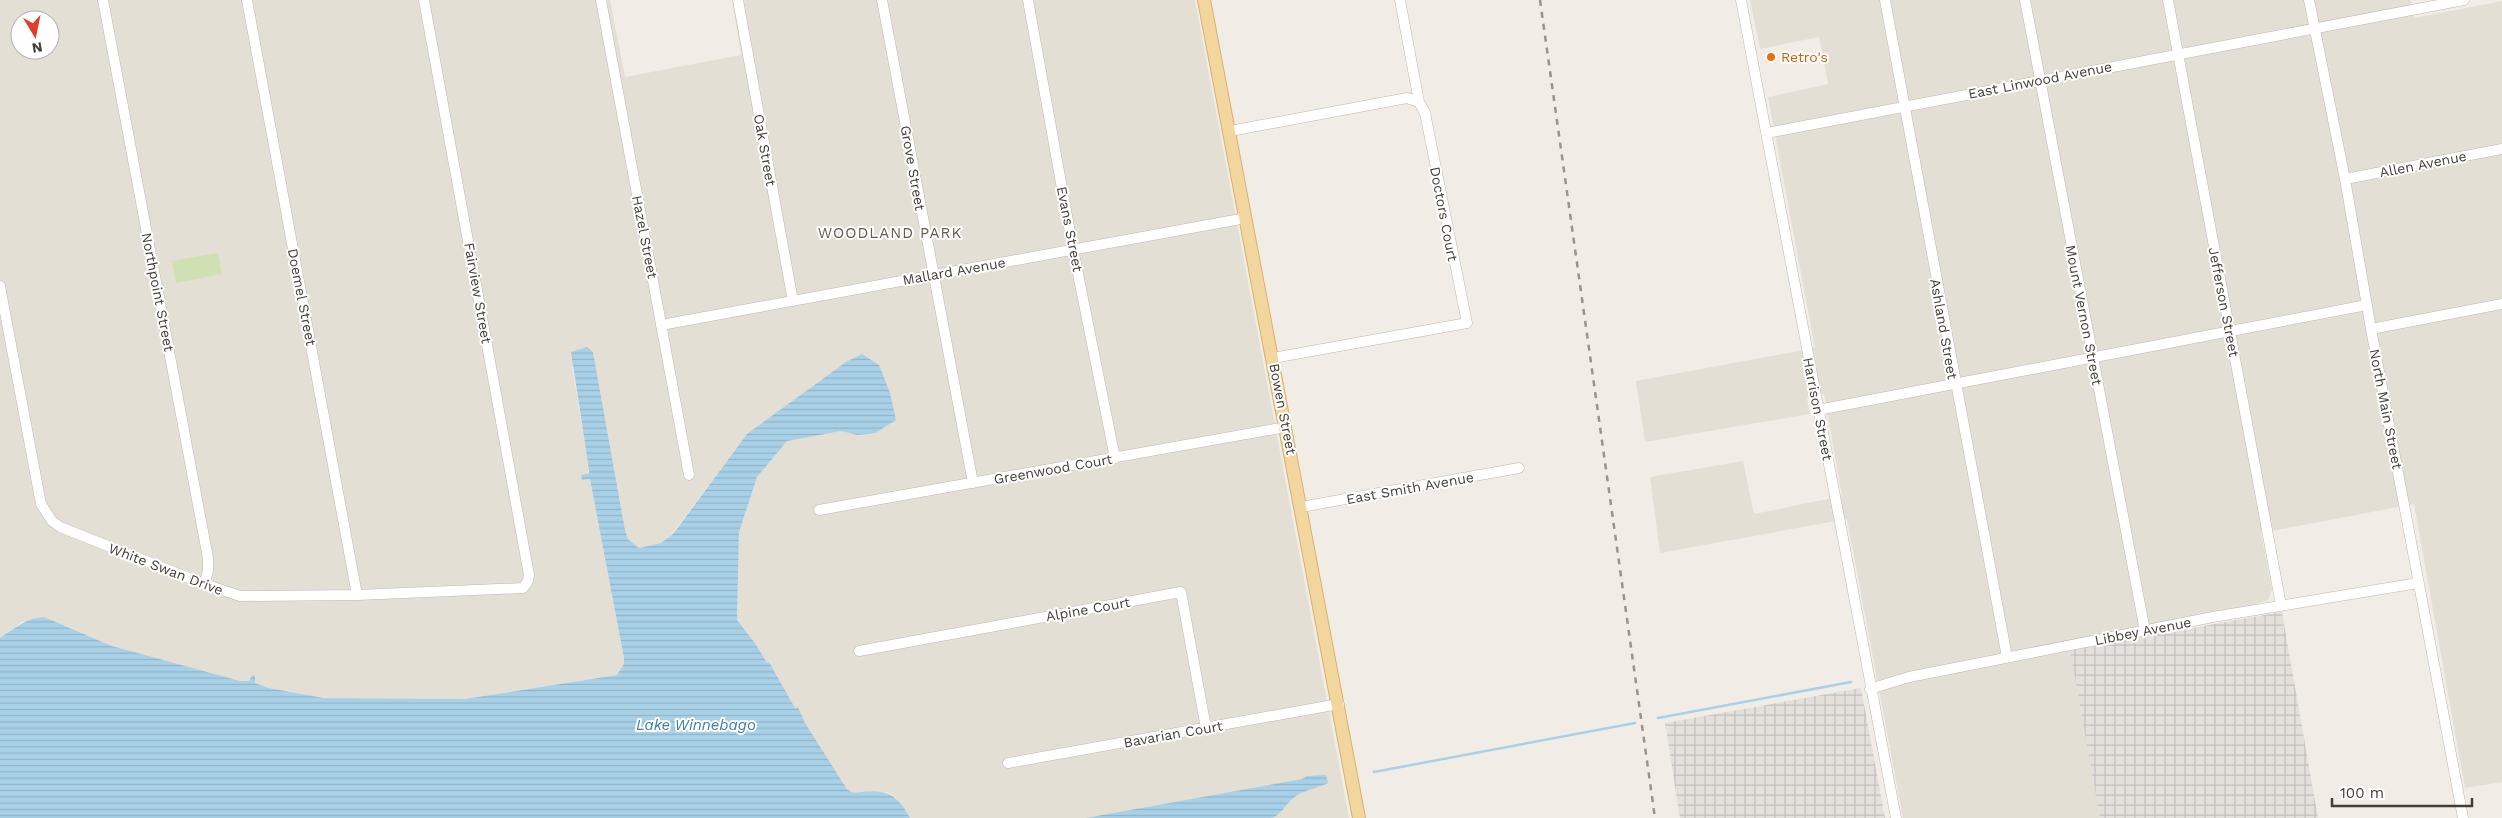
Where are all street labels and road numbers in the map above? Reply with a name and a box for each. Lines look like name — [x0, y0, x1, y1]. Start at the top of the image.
street label: East Linwood Avenue — [1967, 58, 2113, 102]
street label: Oak Street — [751, 113, 779, 187]
street label: Grove Street — [898, 124, 928, 212]
street label: Allen Avenue — [2378, 148, 2468, 180]
street label: Doctors Court — [1427, 165, 1461, 263]
street label: Evans Street — [1054, 185, 1086, 273]
street label: Hazel Street — [629, 194, 661, 280]
street label: Northpoint Street — [139, 231, 177, 353]
street label: Fairview Street — [461, 241, 495, 345]
street label: Mount Vernon Street — [2063, 244, 2105, 387]
street label: Jefferson Street — [2206, 246, 2243, 358]
street label: Doemel Street — [285, 247, 319, 347]
street label: Mallard Avenue — [901, 254, 1007, 288]
street label: Ashland Street — [1927, 277, 1961, 381]
street label: North Main Street — [2366, 347, 2406, 471]
street label: Harrison Street — [1800, 356, 1836, 462]
street label: Bowen Street — [1266, 362, 1300, 456]
street label: Greenwood Court — [993, 451, 1114, 487]
street label: East Smith Avenue — [1345, 469, 1475, 507]
street label: White Swan Drive — [107, 540, 225, 598]
street label: Alpine Court — [1045, 594, 1132, 624]
street label: Libbey Avenue — [2093, 614, 2193, 648]
street label: Bavarian Court — [1122, 717, 1224, 751]

